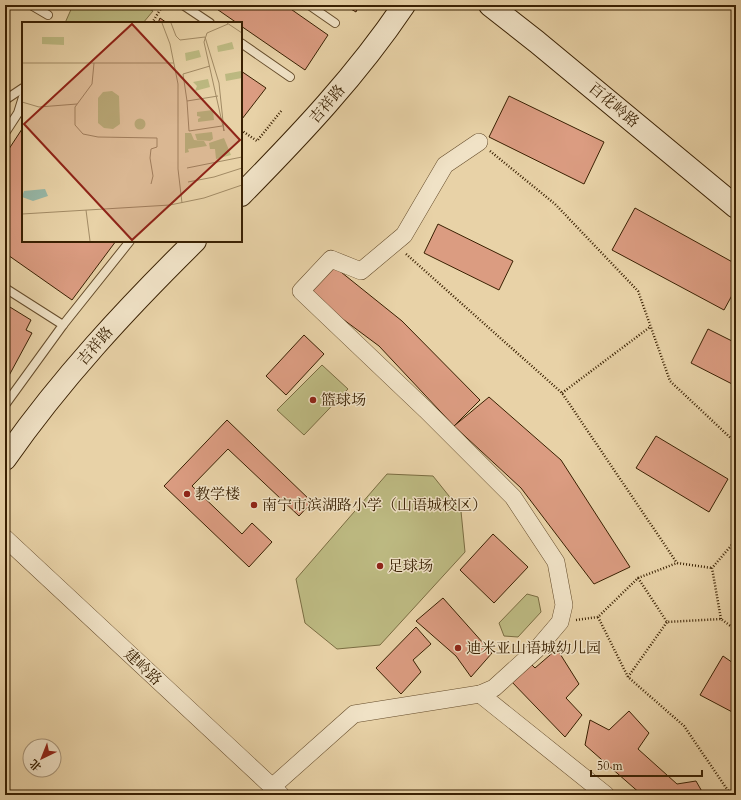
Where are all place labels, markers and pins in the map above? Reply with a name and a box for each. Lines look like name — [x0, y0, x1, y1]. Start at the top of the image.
place label: 篮球场 — [321, 390, 366, 410]
marker: 篮球场 — [308, 395, 318, 405]
place label: 教学楼 — [195, 484, 240, 504]
marker: 教学楼 — [182, 489, 192, 499]
place label: 南宁市滨湖路小学（山语城校区） — [262, 495, 487, 515]
marker: 南宁市滨湖路小学（山语城校区） — [249, 500, 259, 510]
place label: 足球场 — [388, 556, 433, 576]
marker: 足球场 — [375, 561, 385, 571]
place label: 迪米亚山语城幼儿园 — [466, 638, 601, 658]
marker: 迪米亚山语城幼儿园 — [453, 643, 463, 653]

